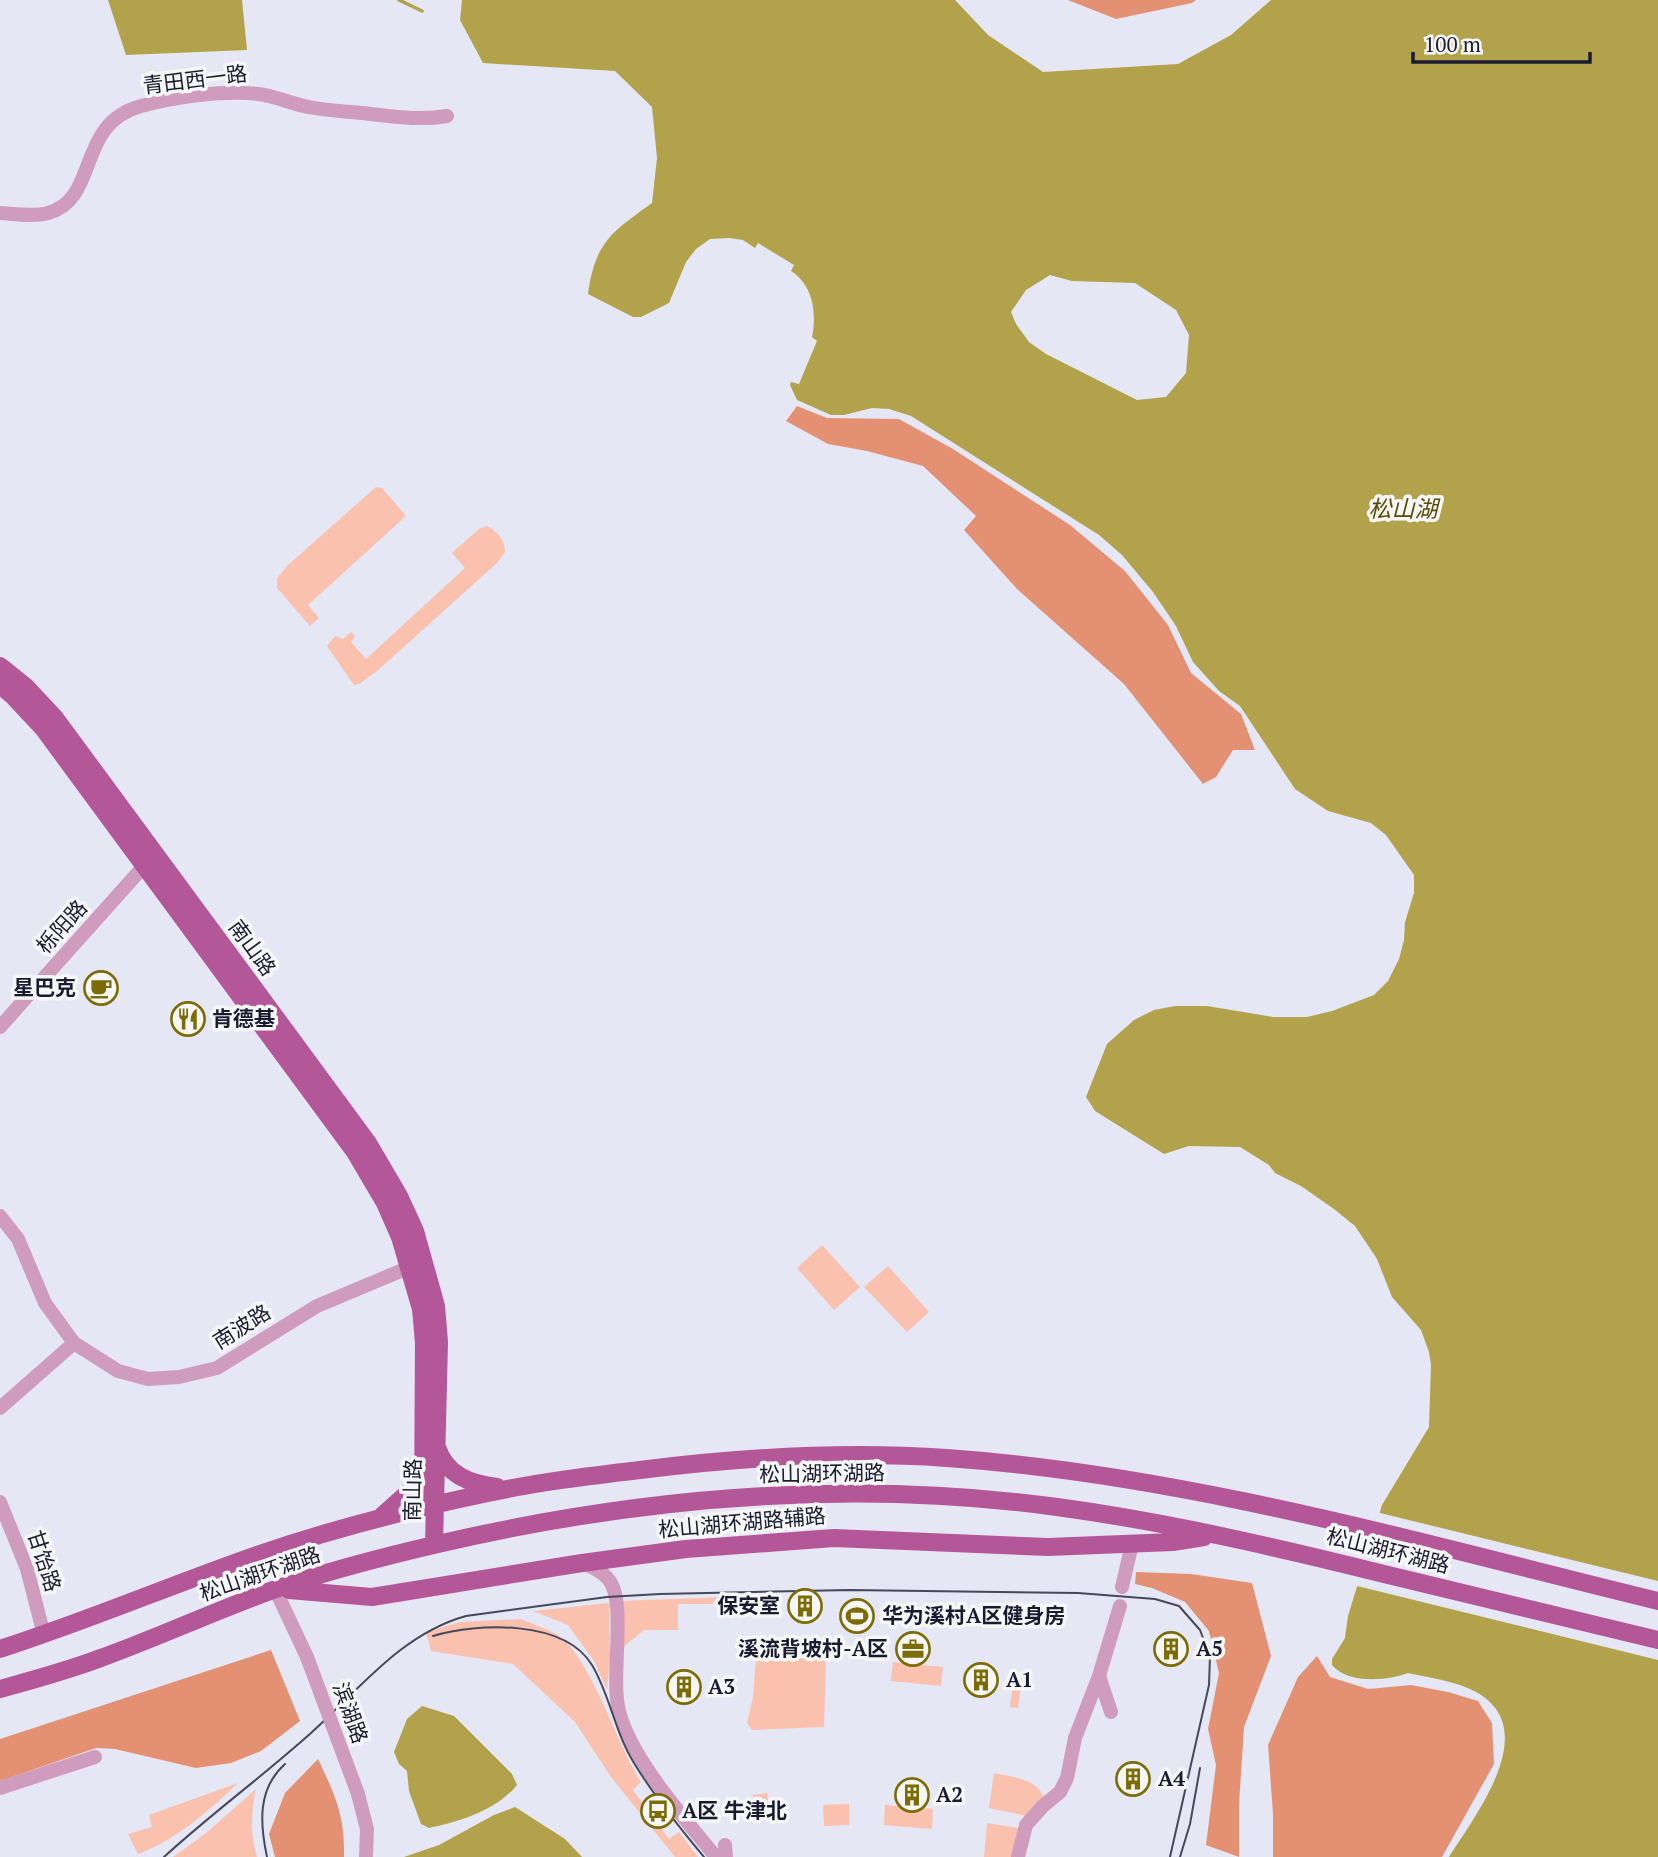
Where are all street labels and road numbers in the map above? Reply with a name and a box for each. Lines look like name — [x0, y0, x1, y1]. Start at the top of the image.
street label: 青田西一路 — [141, 59, 249, 99]
street label: 栎阳路 — [30, 894, 93, 959]
street label: 南山路 — [223, 914, 283, 981]
street label: 南波路 — [207, 1298, 276, 1355]
street label: 南山路 — [397, 1458, 427, 1522]
street label: 松山湖环湖路 — [759, 1458, 885, 1488]
street label: 松山湖环湖路辅路 — [657, 1501, 827, 1543]
street label: 松山湖环湖路 — [1324, 1521, 1453, 1579]
street label: 甘饴路 — [22, 1526, 68, 1595]
street label: 松山湖环湖路 — [196, 1539, 324, 1607]
street label: 滨湖路 — [327, 1678, 375, 1747]

